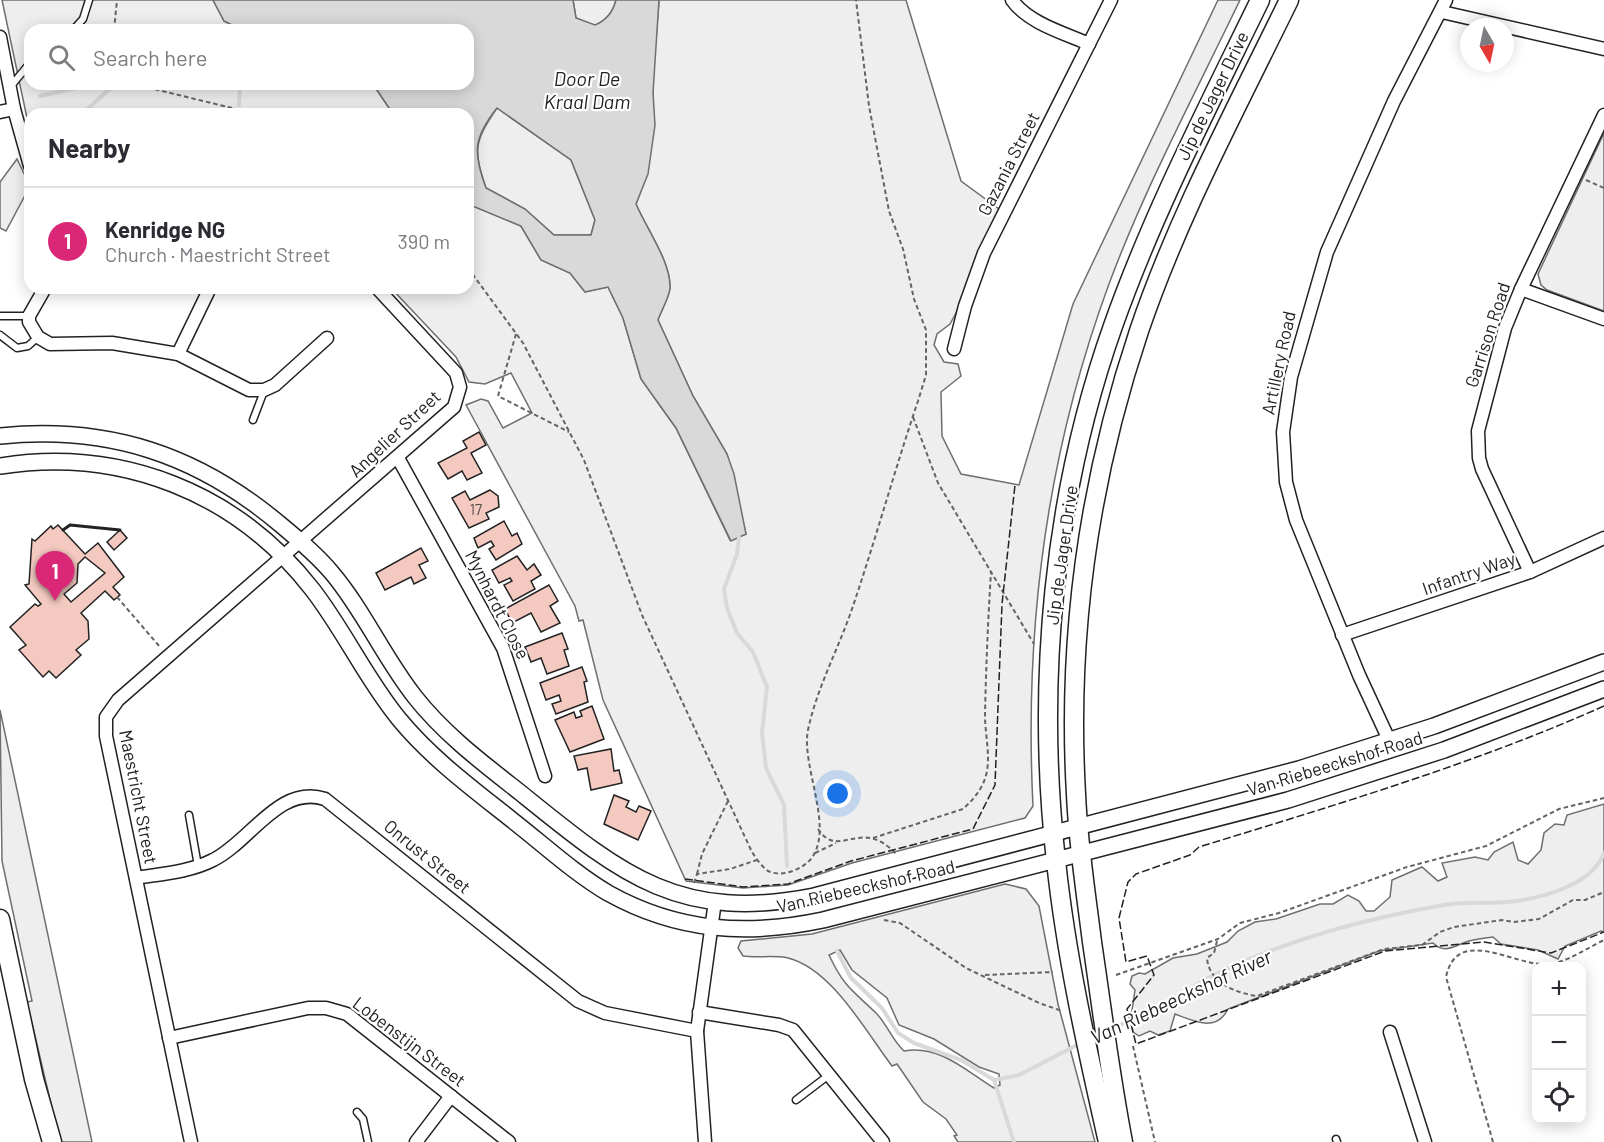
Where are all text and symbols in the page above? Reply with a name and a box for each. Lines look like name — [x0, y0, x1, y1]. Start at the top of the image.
north arrow — [1460, 18, 1514, 72]
search box — [24, 24, 474, 90]
street label: Jip de Jager Drive — [1171, 28, 1253, 164]
icon: search — [45, 41, 78, 74]
text: Search here — [93, 44, 207, 70]
water label: Door De Kraal Dam — [544, 66, 630, 113]
street label: Gazania Street — [973, 108, 1044, 219]
text: Nearby — [48, 132, 130, 163]
text: Kenridge NG — [105, 216, 225, 242]
text: 1 — [64, 229, 71, 253]
text: 390 m — [397, 229, 450, 253]
text: Church · Maestricht Street — [105, 242, 331, 266]
street label: Garrison Road — [1460, 279, 1514, 390]
street label: Artillery Road — [1256, 309, 1300, 417]
street label: Angelier Street — [344, 385, 445, 481]
street label: Jip de Jager Drive — [1040, 484, 1082, 626]
house number: 17 — [470, 500, 482, 518]
street label: Mynhardt Close — [461, 546, 535, 663]
street label: Infantry Way — [1419, 547, 1518, 599]
pin: 1 — [36, 552, 74, 601]
street label: Van Riebeeckshof Road — [1244, 726, 1425, 800]
street label: Maestricht Street — [115, 728, 163, 866]
your location — [823, 779, 852, 808]
street label: Onrust Street — [380, 815, 475, 898]
street label: Van Riebeeckshof Road — [774, 855, 957, 917]
water label: Van Riebeeckshof River — [1086, 943, 1276, 1049]
map controls — [1532, 962, 1586, 1124]
button: + — [1532, 962, 1586, 1016]
street label: Lobenstijn Street — [349, 992, 470, 1091]
button: − — [1532, 1016, 1586, 1070]
button: locate — [1532, 1070, 1586, 1124]

